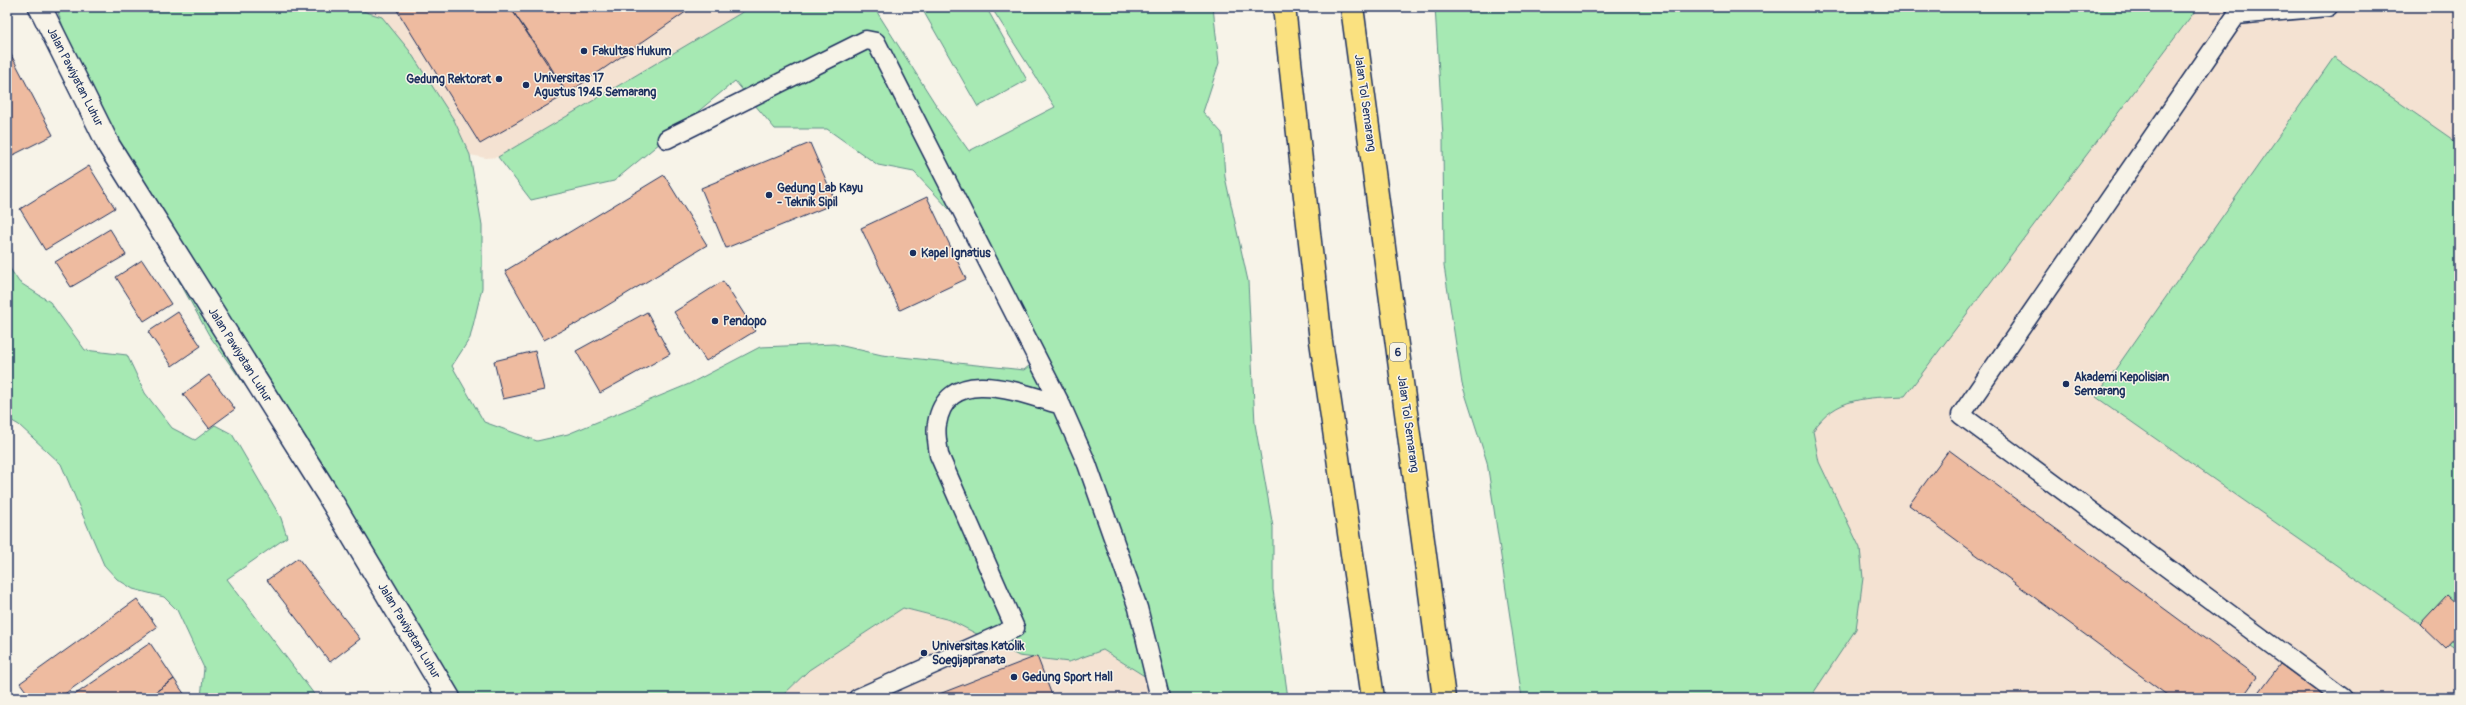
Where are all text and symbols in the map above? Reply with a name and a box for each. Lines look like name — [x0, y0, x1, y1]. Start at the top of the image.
street label: Jalan Pawiyatan Luhur — [44, 25, 107, 130]
place label: Fakultas Hukum — [592, 44, 672, 59]
marker: Fakultas Hukum — [579, 46, 589, 56]
street label: Jalan Tol Semarang — [1351, 53, 1379, 153]
place label: Universitas 17 Agustus 1945 Semarang — [534, 71, 656, 100]
place label: Gedung Rektorat — [406, 72, 492, 87]
marker: Gedung Rektorat — [494, 74, 504, 84]
marker: Universitas 17 Agustus 1945 Semarang — [521, 80, 531, 90]
place label: Gedung Lab Kayu - Teknik Sipil — [777, 181, 863, 210]
marker: Gedung Lab Kayu - Teknik Sipil — [764, 190, 774, 200]
place label: Kapel Ignatius — [921, 246, 991, 261]
marker: Kapel Ignatius — [908, 248, 918, 258]
street label: Jalan Pawiyatan Luhur — [205, 305, 276, 406]
place label: Pendopo — [723, 314, 767, 329]
marker: Pendopo — [710, 316, 720, 326]
road number: 6 — [1390, 343, 1406, 361]
place label: Akademi Kepolisian Semarang — [2074, 370, 2170, 399]
street label: Jalan Tol Semarang — [1394, 374, 1422, 474]
marker: Akademi Kepolisian Semarang — [2061, 379, 2071, 389]
street label: Jalan Pawiyatan Luhur — [374, 580, 444, 682]
place label: Universitas Katolik Soegijapranata — [932, 639, 1025, 668]
marker: Universitas Katolik Soegijapranata — [919, 648, 929, 658]
place label: Gedung Sport Hall — [1022, 670, 1113, 685]
marker: Gedung Sport Hall — [1009, 672, 1019, 682]

